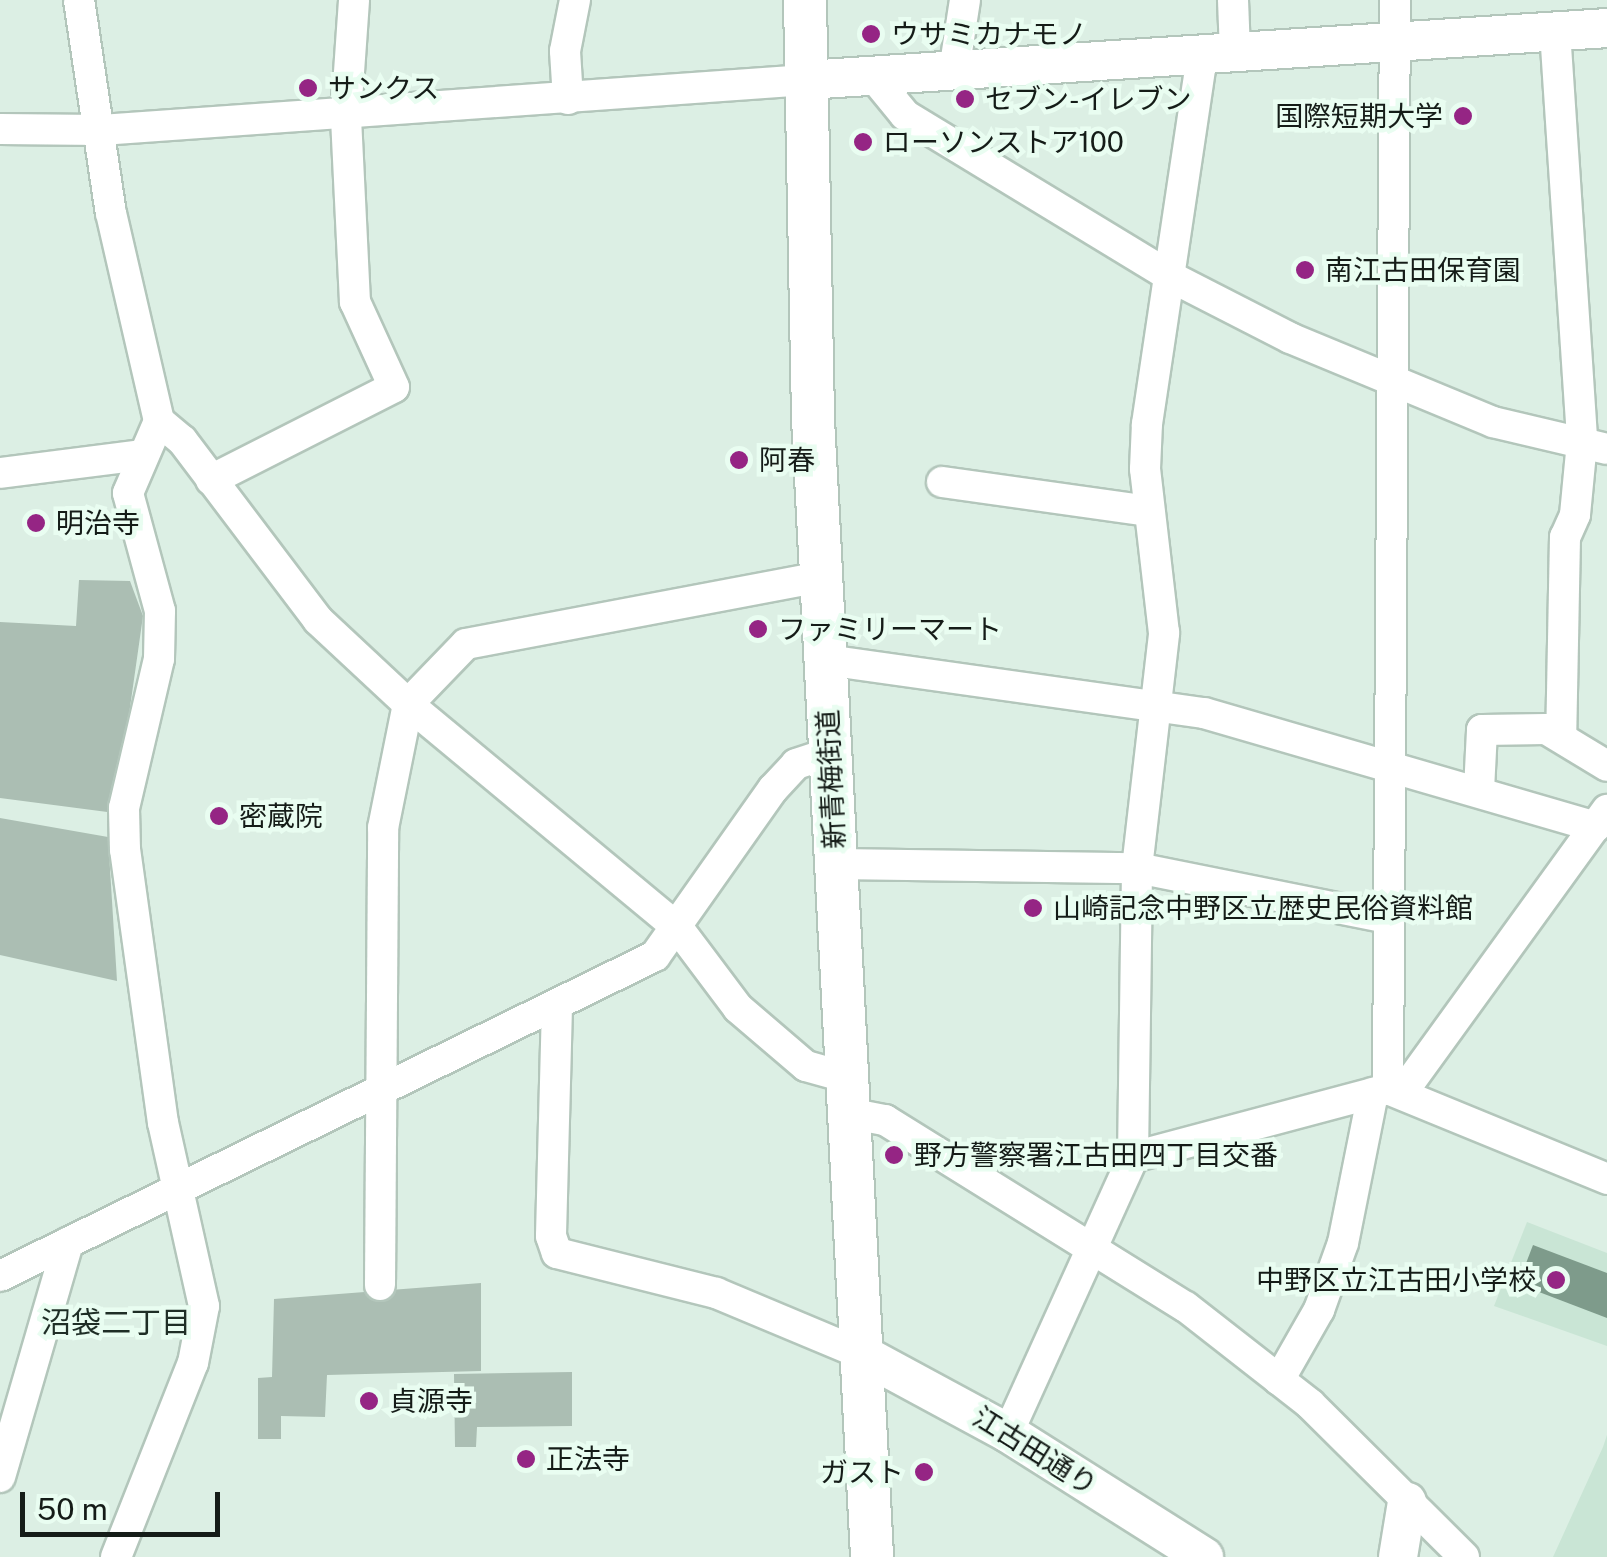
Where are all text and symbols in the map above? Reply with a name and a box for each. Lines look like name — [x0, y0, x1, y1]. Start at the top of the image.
place label: ウサミカナモノ — [891, 17, 1087, 51]
marker: ウサミカナモノ — [860, 23, 882, 45]
place label: サンクス — [328, 71, 440, 105]
marker: サンクス — [297, 77, 319, 99]
place label: セブン-イレブン — [985, 82, 1192, 116]
marker: セブン-イレブン — [954, 88, 976, 110]
place label: 国際短期大学 — [1275, 99, 1443, 133]
marker: 国際短期大学 — [1452, 105, 1474, 127]
place label: ローソンストア100 — [883, 125, 1124, 159]
marker: ローソンストア100 — [852, 131, 874, 153]
place label: 南江古田保育園 — [1325, 253, 1521, 287]
marker: 南江古田保育園 — [1294, 259, 1316, 281]
place label: 阿春 — [759, 443, 815, 477]
marker: 阿春 — [728, 449, 750, 471]
place label: 明治寺 — [56, 506, 140, 540]
marker: 明治寺 — [25, 512, 47, 534]
place label: ファミリーマート — [778, 612, 1002, 646]
marker: ファミリーマート — [747, 618, 769, 640]
street label: 新青梅街道 — [811, 708, 851, 850]
place label: 密蔵院 — [239, 799, 323, 833]
marker: 密蔵院 — [208, 805, 230, 827]
place label: 山崎記念中野区立歴史民俗資料館 — [1053, 891, 1473, 925]
marker: 山崎記念中野区立歴史民俗資料館 — [1022, 897, 1044, 919]
place label: 野方警察署江古田四丁目交番 — [914, 1138, 1278, 1172]
marker: 野方警察署江古田四丁目交番 — [883, 1144, 905, 1166]
place label: 中野区立江古田小学校 — [1256, 1263, 1536, 1297]
marker: 中野区立江古田小学校 — [1545, 1269, 1567, 1291]
district label: 沼袋二丁目 — [41, 1304, 191, 1340]
place label: 貞源寺 — [389, 1384, 473, 1418]
marker: 貞源寺 — [358, 1390, 380, 1412]
street label: 江古田通り — [967, 1400, 1103, 1502]
place label: 正法寺 — [546, 1442, 630, 1476]
marker: 正法寺 — [515, 1448, 537, 1470]
place label: ガスト — [820, 1455, 904, 1489]
marker: ガスト — [913, 1461, 935, 1483]
scale bar — [25, 1472, 225, 1534]
text: 50 m — [37, 1491, 108, 1527]

